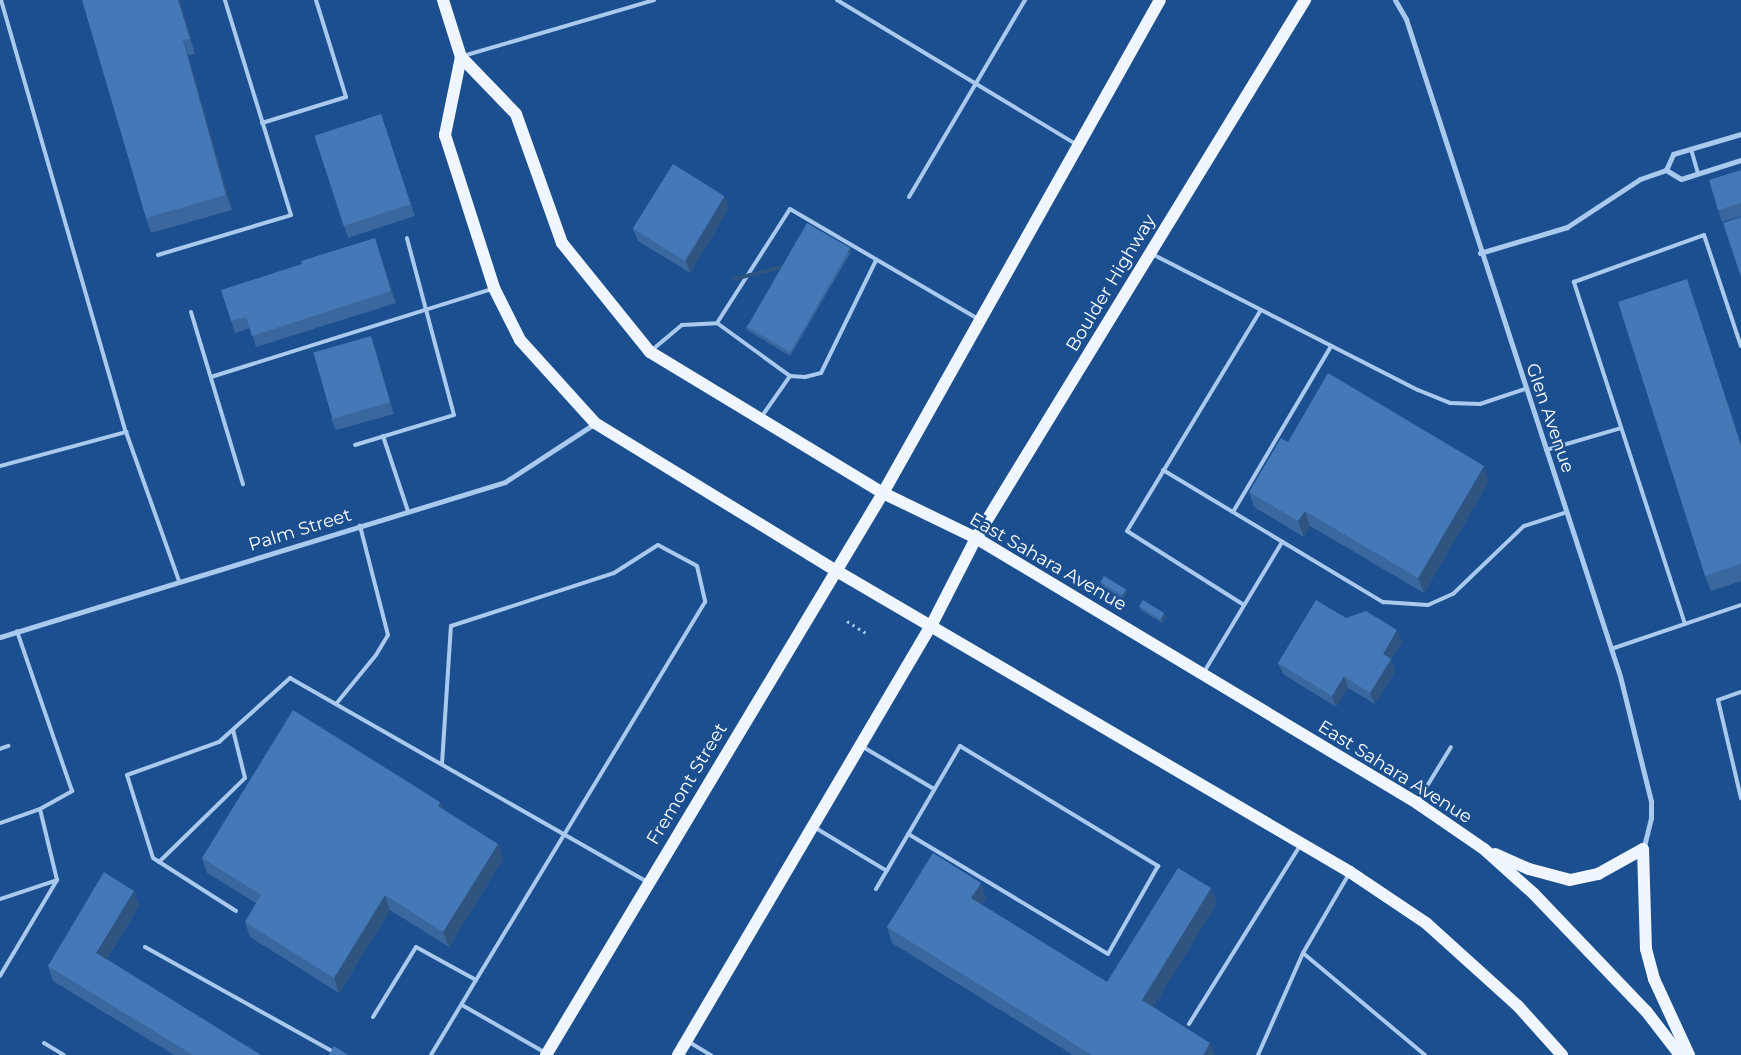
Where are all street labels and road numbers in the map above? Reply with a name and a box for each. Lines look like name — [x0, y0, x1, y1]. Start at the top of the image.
street label: Boulder Highway — [1062, 211, 1160, 355]
street label: Glen Avenue — [1521, 360, 1579, 476]
street label: Palm Street — [246, 504, 354, 556]
street label: East Sahara Avenue — [966, 508, 1130, 616]
street label: East Sahara Avenue — [1314, 716, 1476, 828]
street label: Fremont Street — [642, 719, 732, 849]

